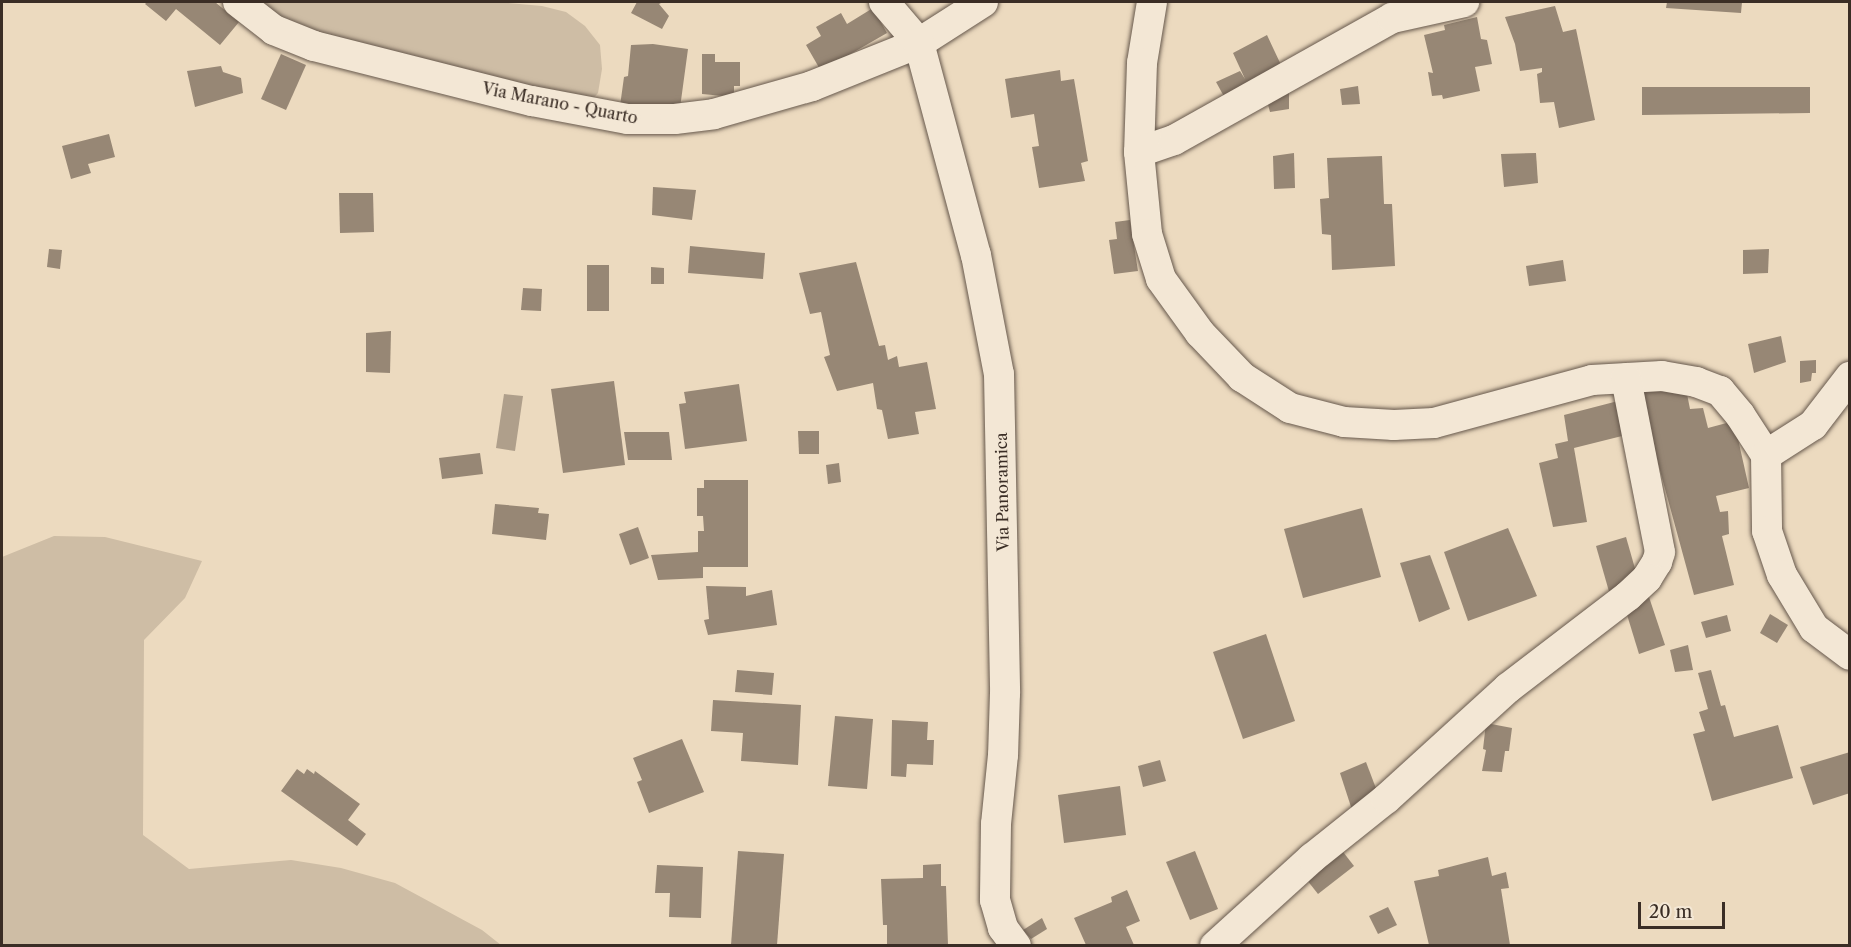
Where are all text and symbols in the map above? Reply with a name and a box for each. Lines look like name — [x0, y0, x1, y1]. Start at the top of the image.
street label: Via Marano - Quarto — [481, 78, 639, 128]
street label: Via Panoramica — [991, 432, 1013, 552]
scale bar — [1641, 890, 1728, 928]
text: 20 m — [1649, 901, 1692, 923]

